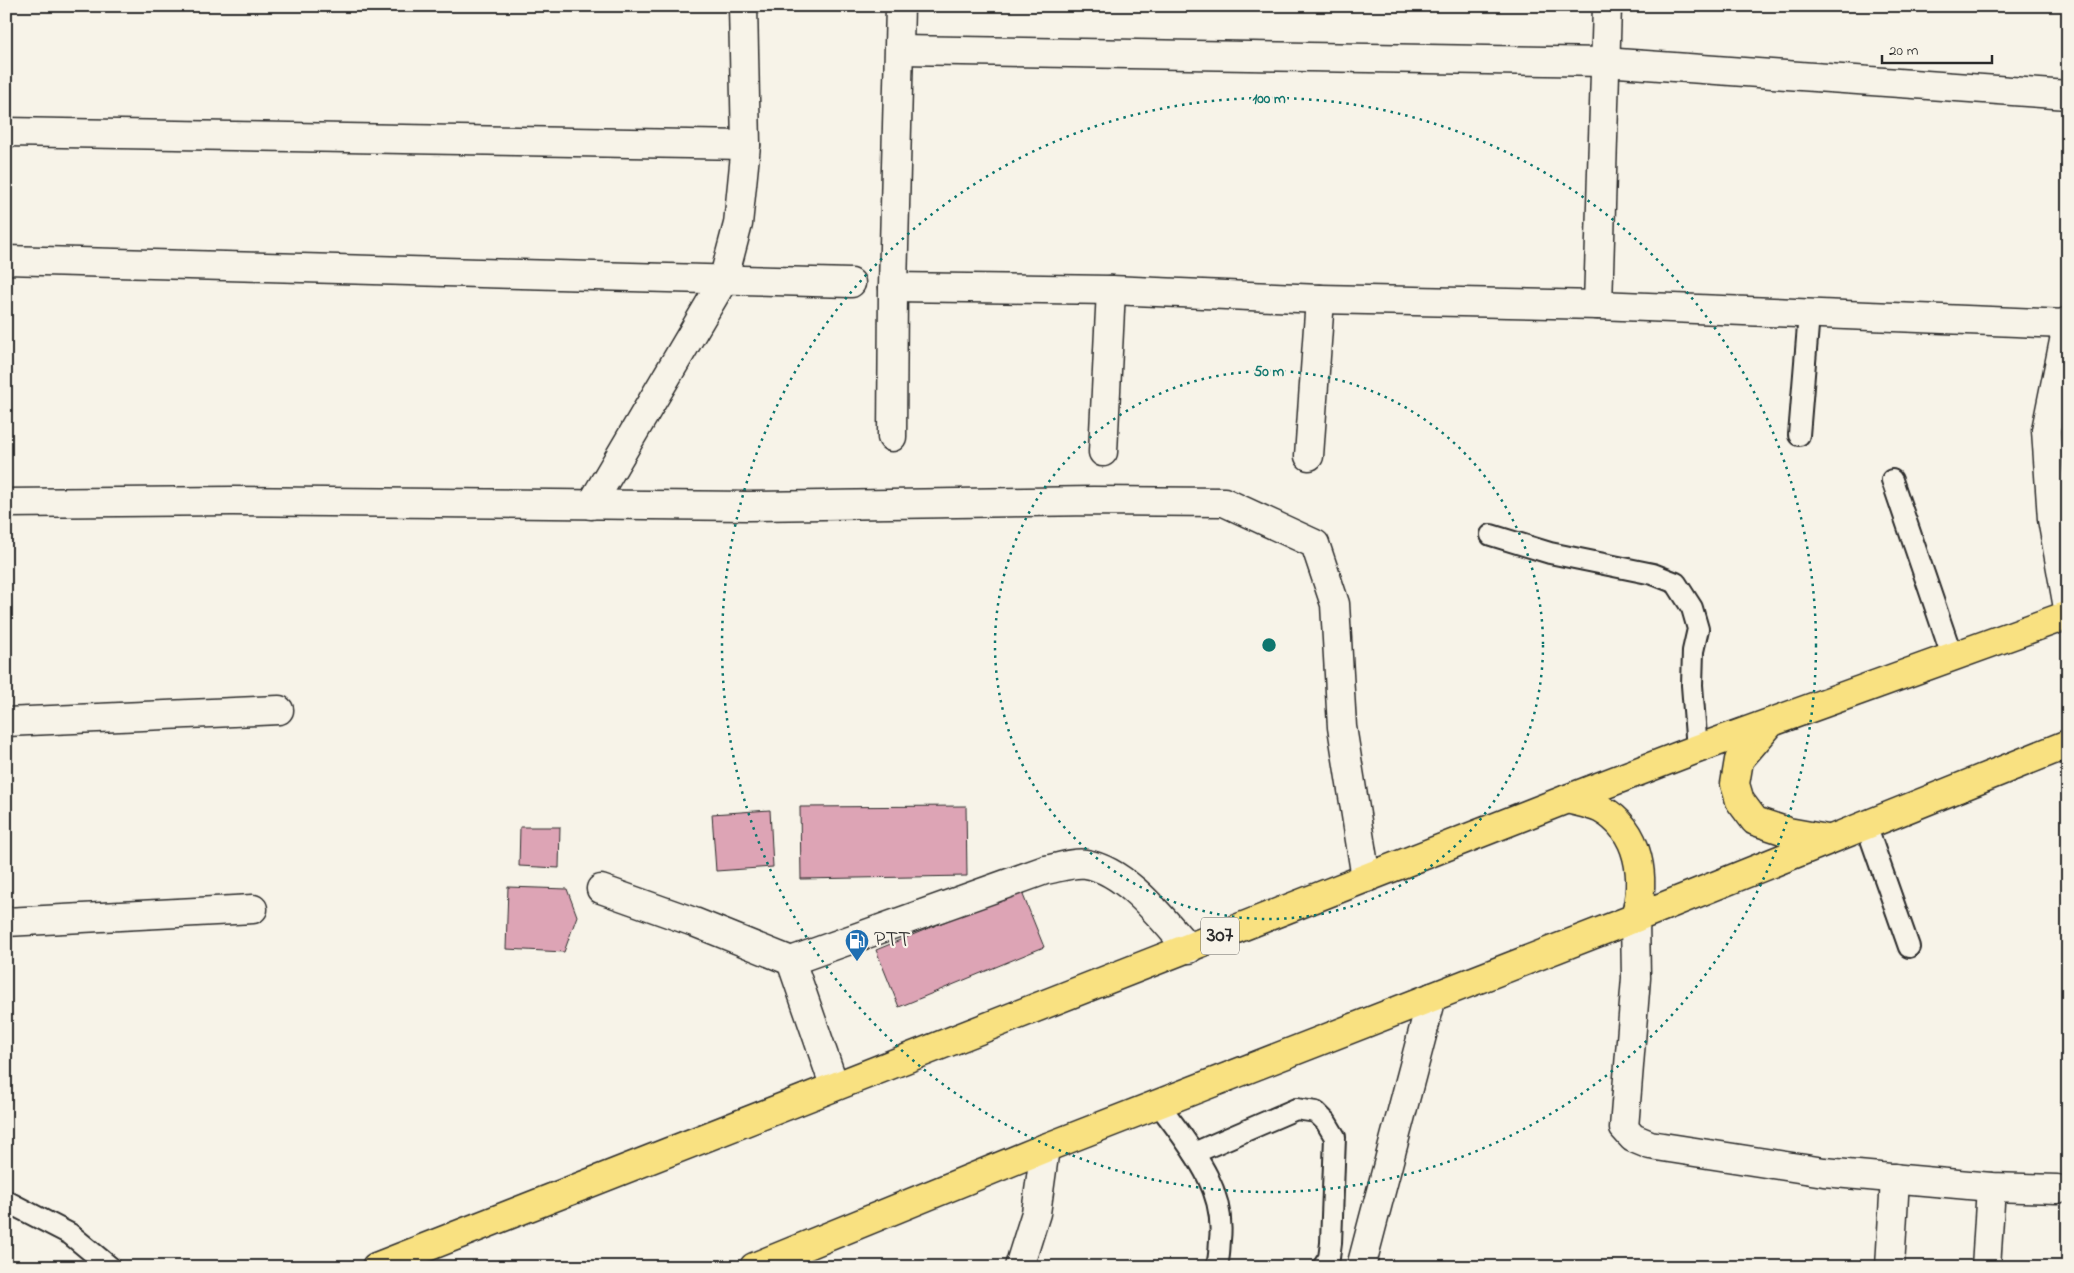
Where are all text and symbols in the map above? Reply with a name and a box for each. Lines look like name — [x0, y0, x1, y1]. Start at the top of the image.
scale bar — [1882, 32, 1992, 64]
text: 20 m — [1889, 40, 1919, 62]
text: 100 m — [1252, 88, 1286, 110]
text: 50 m — [1254, 361, 1285, 383]
centre of rings — [1260, 636, 1278, 654]
road number: 307 — [1201, 918, 1239, 954]
place label: PTT — [874, 925, 911, 957]
fuel station icon: PTT — [844, 928, 870, 962]

